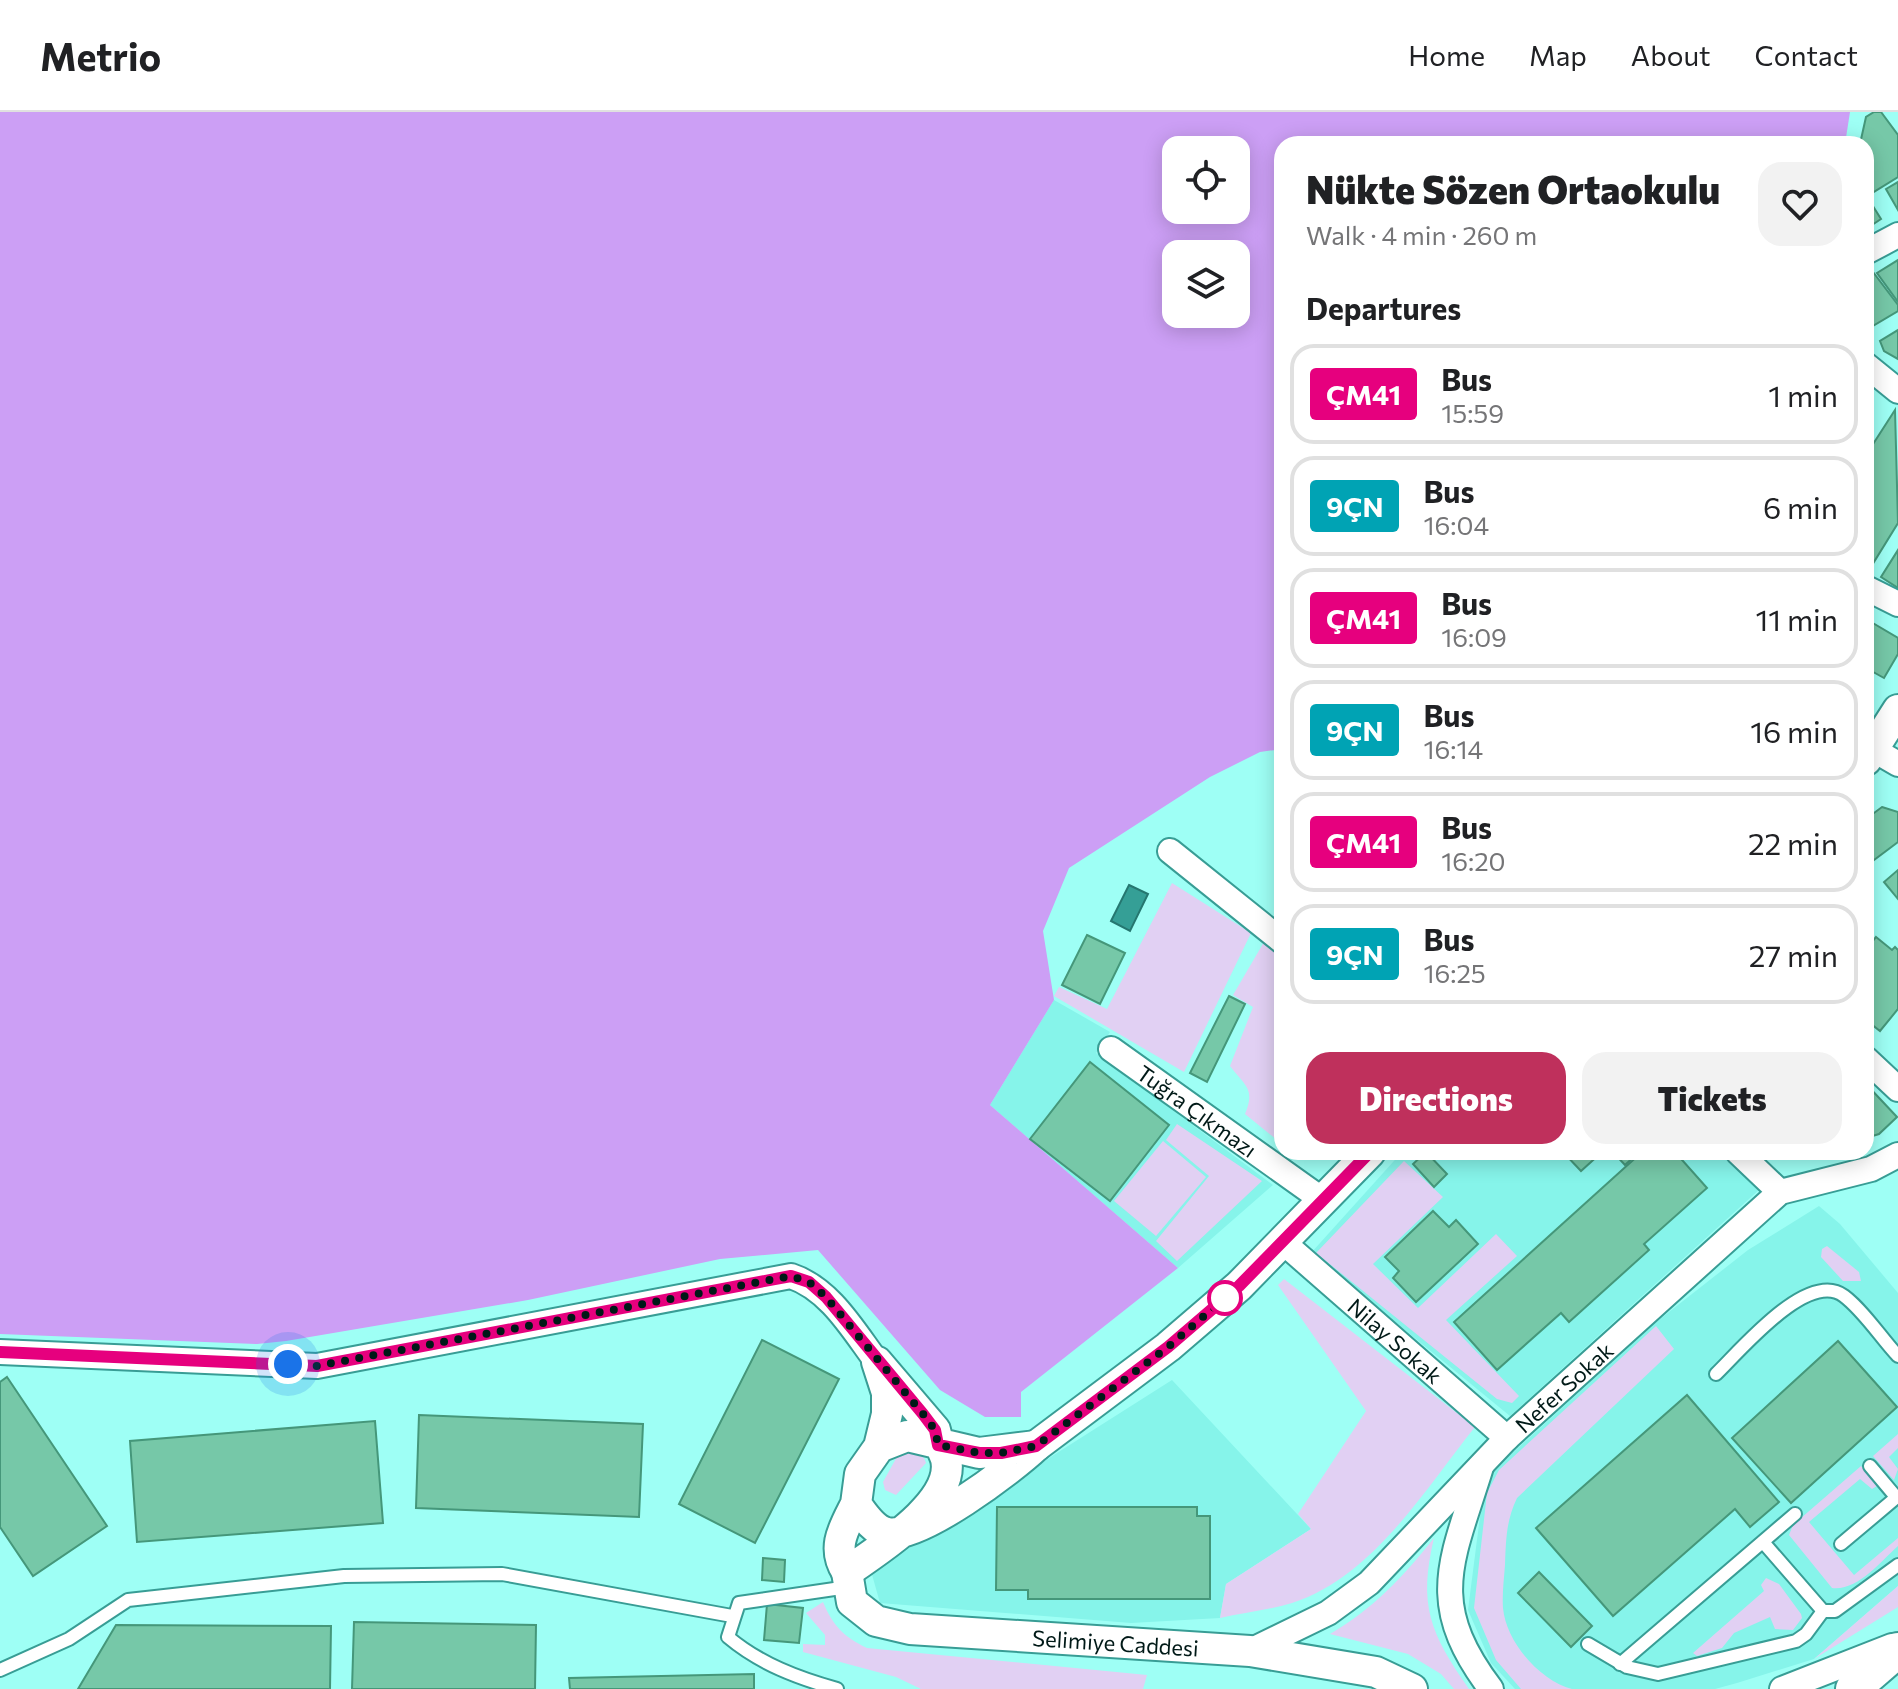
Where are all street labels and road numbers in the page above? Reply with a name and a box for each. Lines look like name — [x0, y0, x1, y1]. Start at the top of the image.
street label: Tuğra Çıkmazı — [1132, 1059, 1262, 1162]
street label: Nilay Sokak — [1343, 1292, 1448, 1389]
street label: Nefer Sokak — [1509, 1336, 1618, 1438]
street label: Selimiye Caddesi — [1032, 1623, 1200, 1661]

